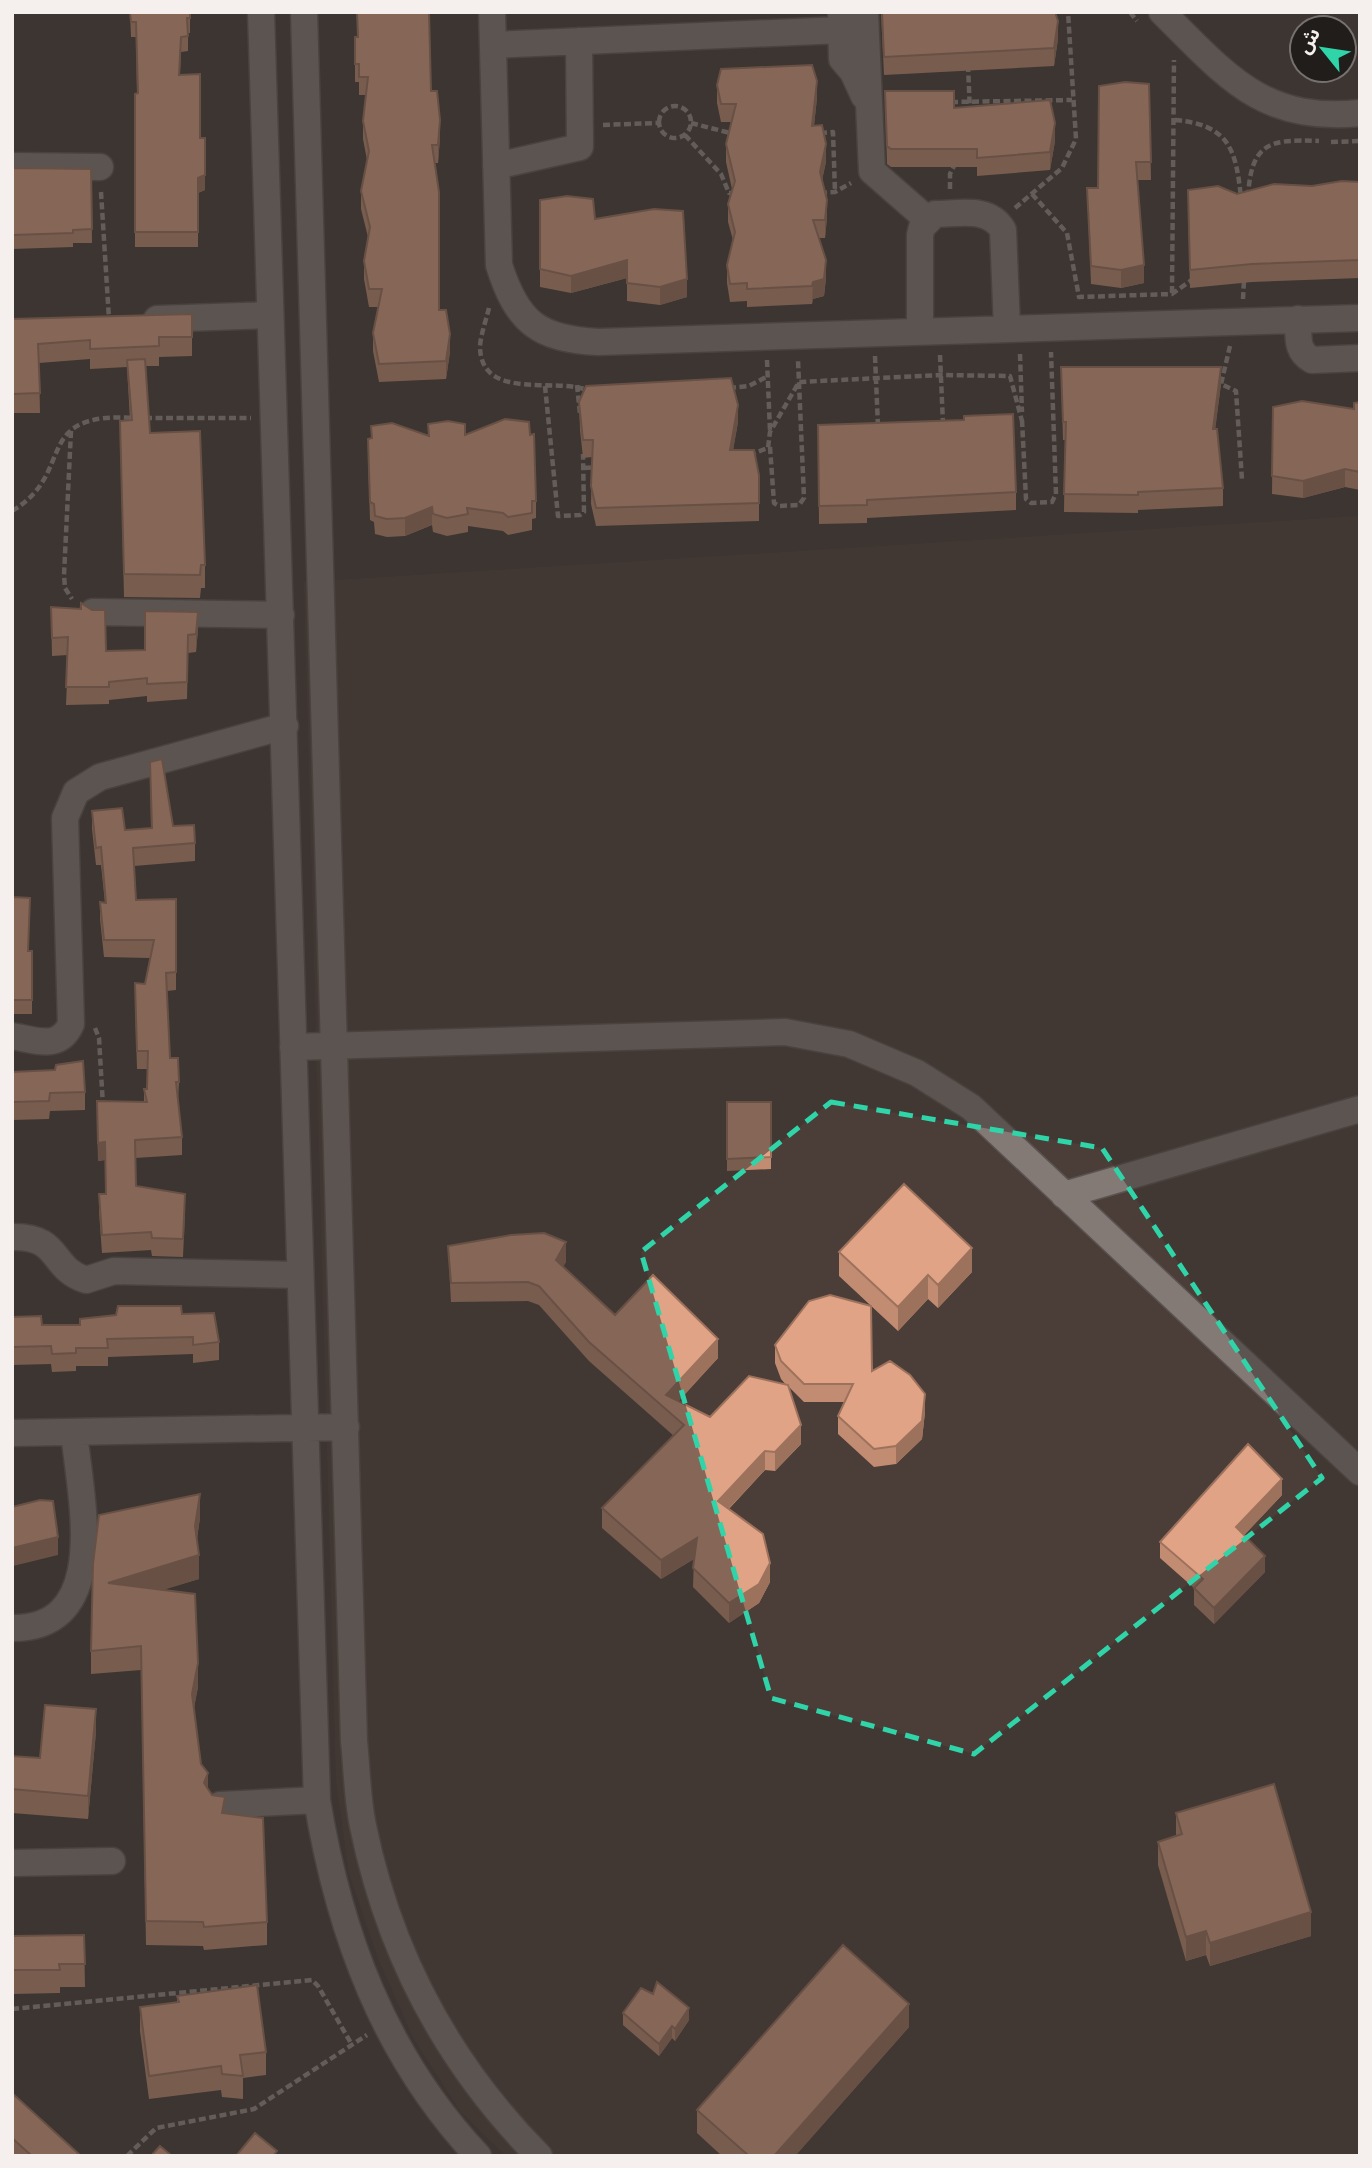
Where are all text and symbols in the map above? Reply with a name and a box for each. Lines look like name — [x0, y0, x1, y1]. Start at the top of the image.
north arrow — [1288, 14, 1358, 84]
text: ش — [1292, 24, 1324, 57]

